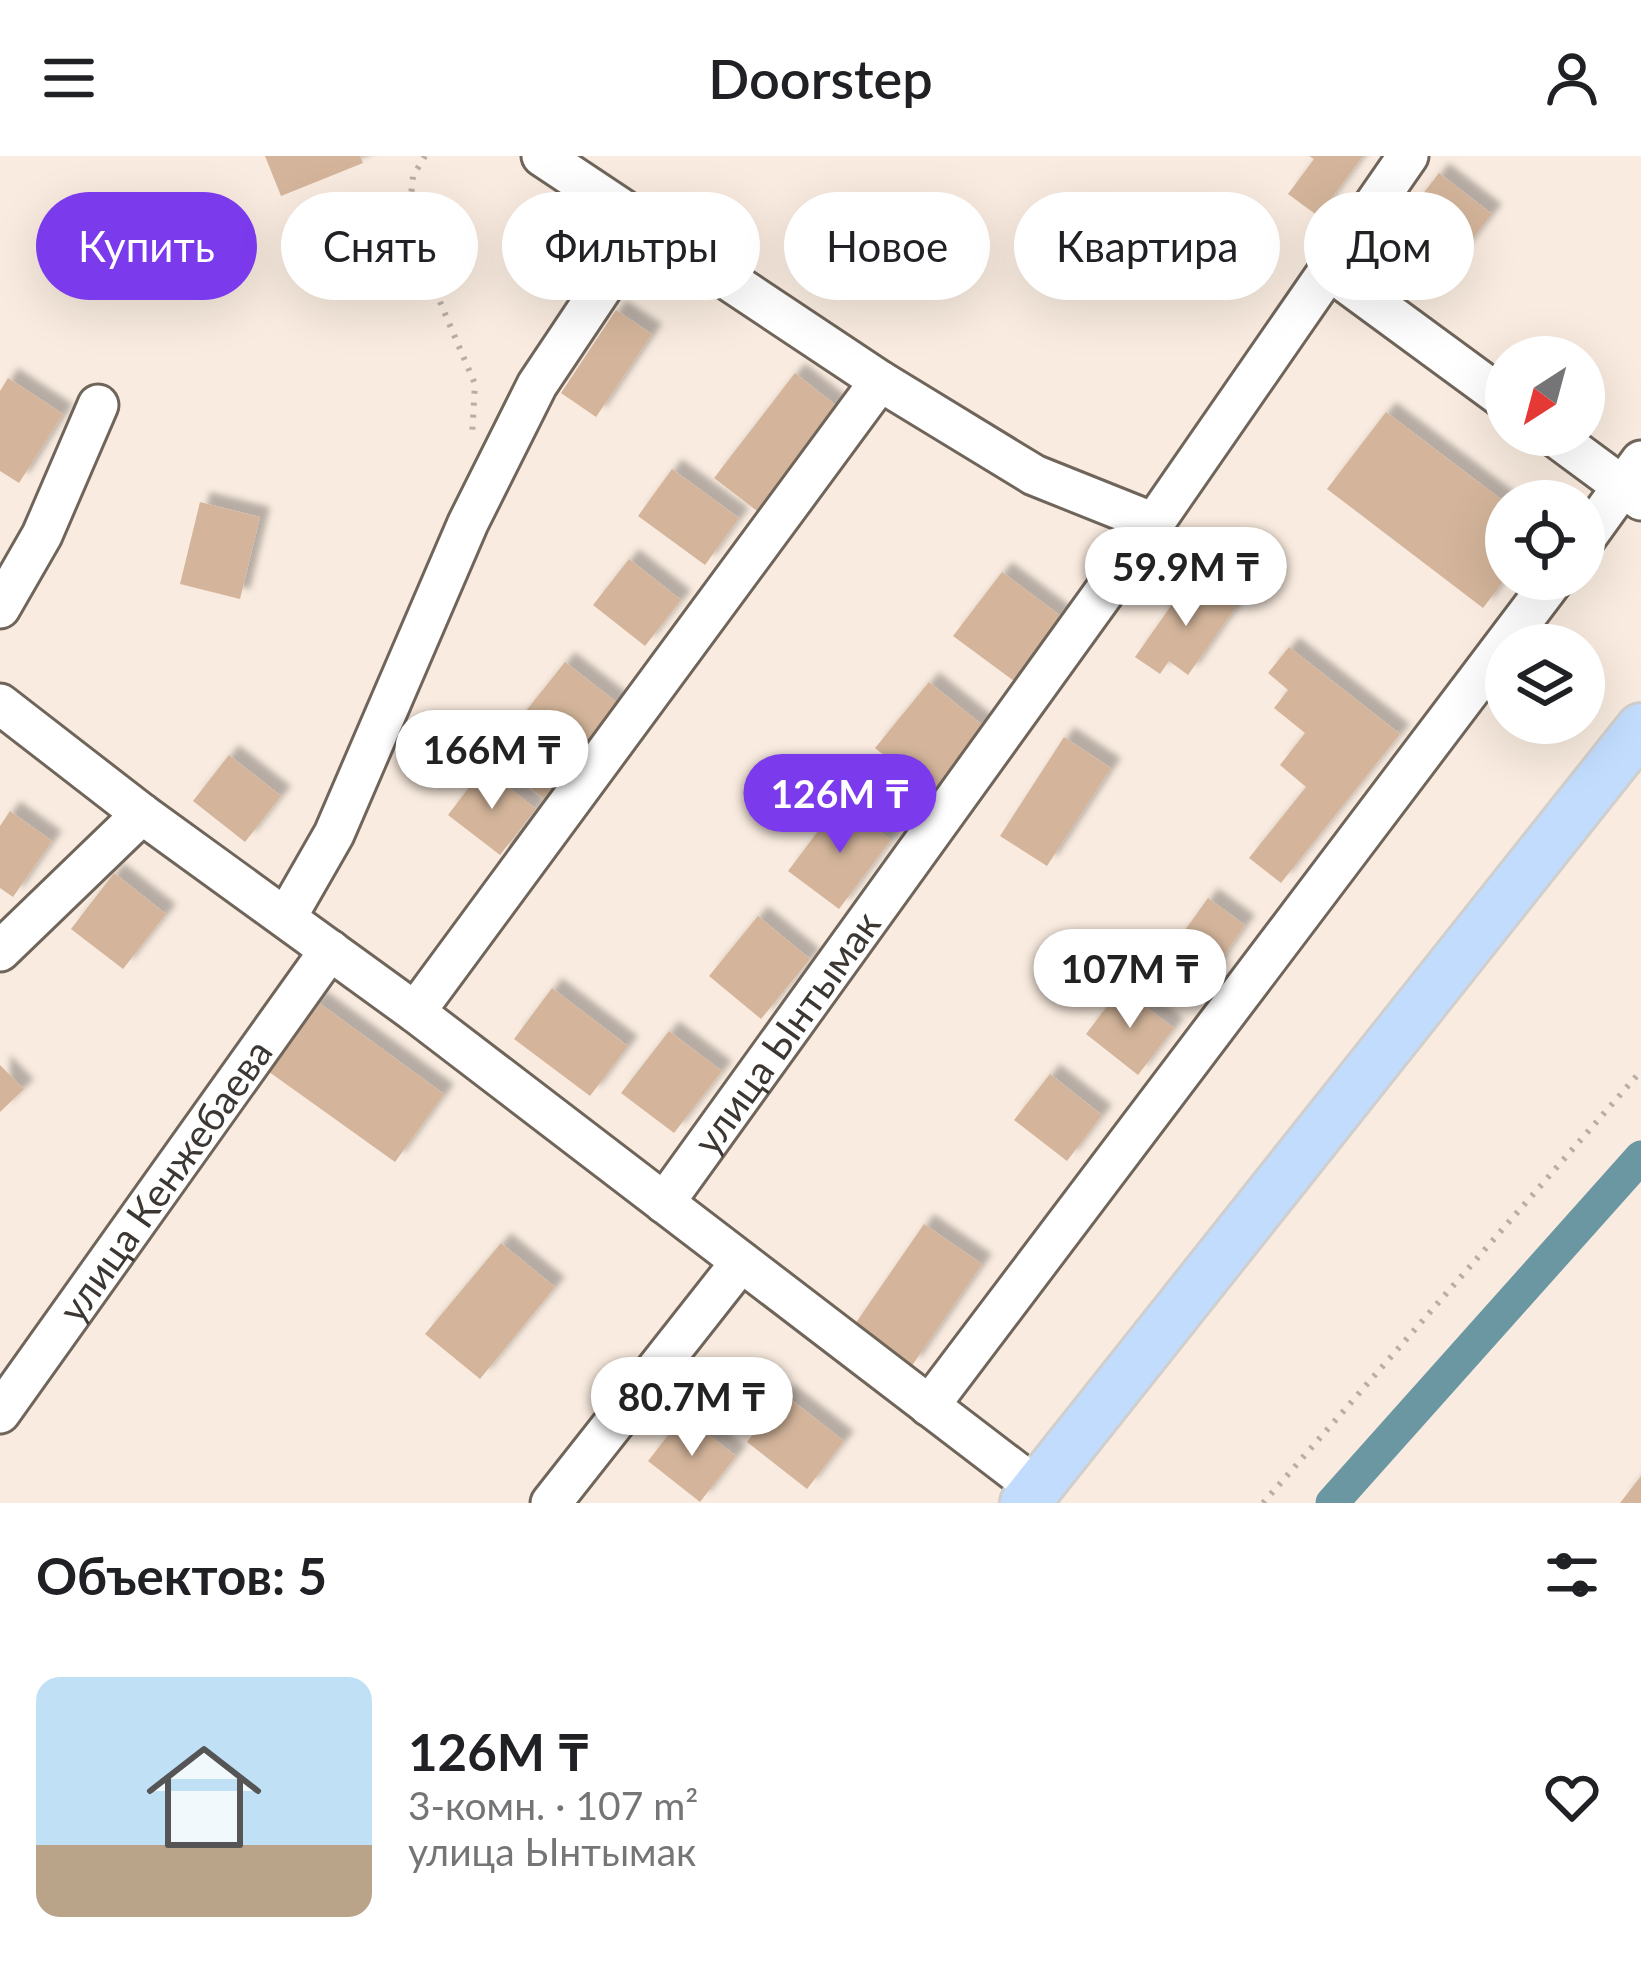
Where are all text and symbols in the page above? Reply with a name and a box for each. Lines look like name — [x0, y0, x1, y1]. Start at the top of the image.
icon: menu — [36, 45, 102, 111]
icon: person — [1539, 45, 1605, 111]
text: Doorstep — [708, 46, 933, 111]
chip: Купить — [36, 192, 257, 300]
chip: Снять — [281, 192, 478, 300]
chip: Фильтры — [502, 192, 760, 300]
chip: Новое — [784, 192, 990, 300]
chip: Квартира — [1014, 192, 1280, 300]
chip: Дом — [1304, 192, 1474, 300]
north arrow — [1485, 336, 1605, 456]
map controls — [1485, 336, 1605, 744]
button: locate — [1485, 480, 1605, 600]
pin: 59.9M ₸ — [1075, 527, 1297, 629]
text: 59.9M ₸ — [1112, 543, 1260, 589]
button: layers — [1485, 624, 1605, 744]
pin: 166M ₸ — [394, 710, 590, 812]
text: 166M ₸ — [422, 726, 562, 772]
pin: 126M ₸ — [742, 754, 938, 856]
text: 126M ₸ — [770, 770, 910, 816]
street label: улица Ынтымак — [683, 902, 889, 1162]
pin: 107M ₸ — [1032, 929, 1228, 1031]
text: 107M ₸ — [1060, 945, 1200, 991]
street label: улица Кенжебаева — [48, 1030, 281, 1330]
pin: 80.7M ₸ — [581, 1357, 803, 1459]
text: 80.7M ₸ — [618, 1373, 766, 1419]
icon: filters — [1539, 1542, 1605, 1608]
text: Объектов: 5 — [36, 1545, 327, 1606]
text: 126M ₸ — [408, 1721, 590, 1782]
icon: home — [132, 1725, 276, 1869]
icon: heart — [1539, 1764, 1605, 1830]
text: 3-комн. · 107 m² — [408, 1782, 698, 1828]
text: улица Ынтымак — [408, 1828, 696, 1874]

